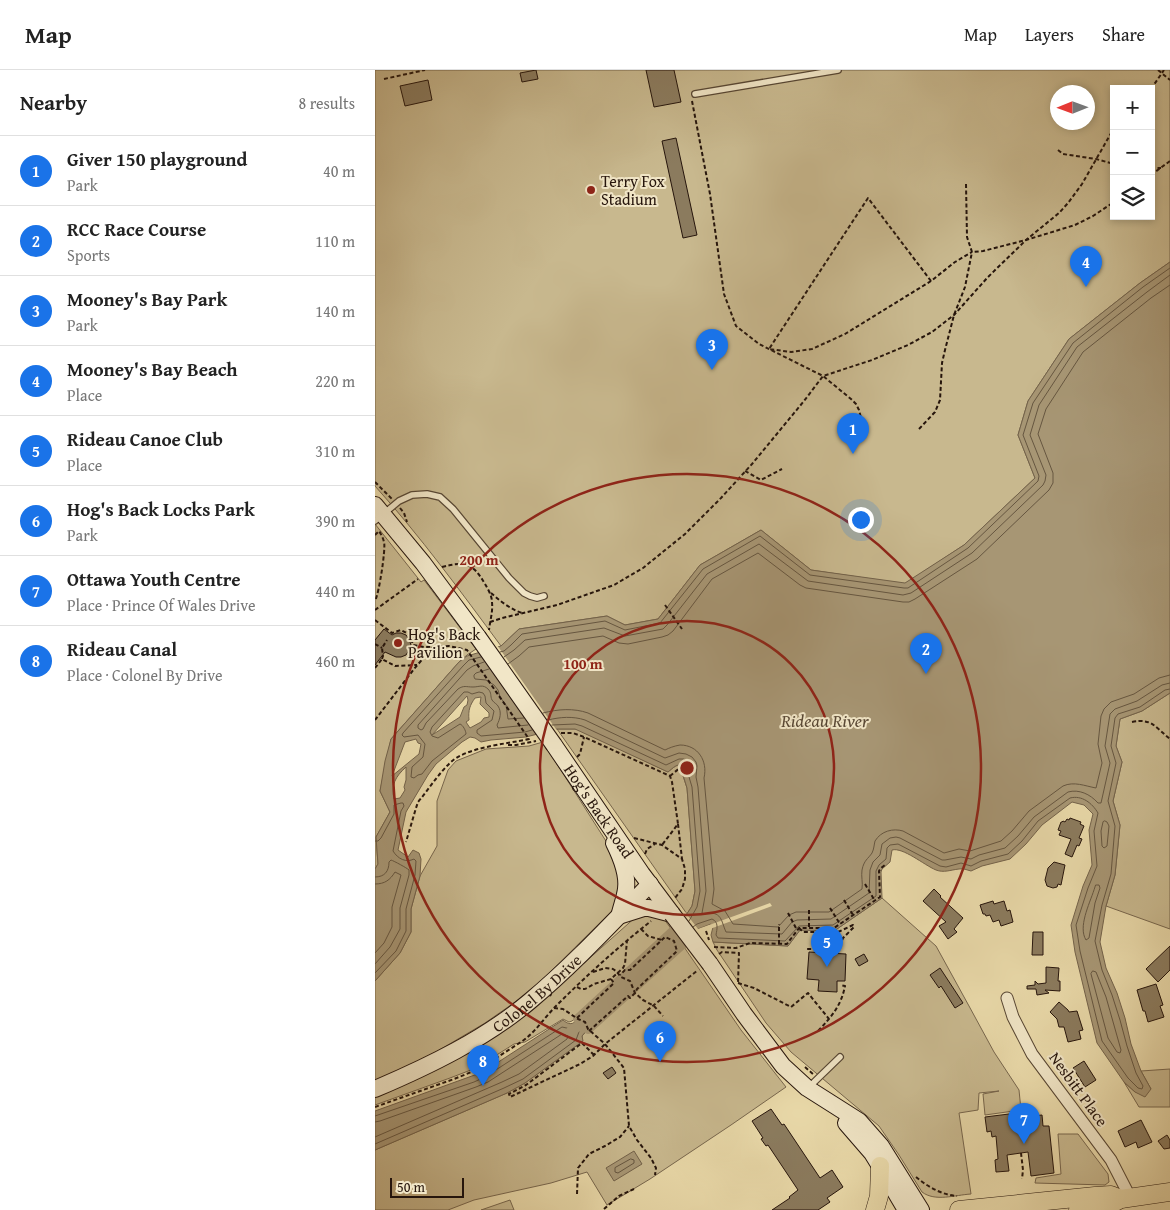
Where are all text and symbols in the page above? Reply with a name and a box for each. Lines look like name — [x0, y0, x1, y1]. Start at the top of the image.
text: Map — [25, 17, 72, 52]
text: Map — [964, 21, 997, 48]
text: Layers — [1025, 21, 1074, 48]
text: Share — [1102, 21, 1145, 48]
north arrow — [1050, 85, 1095, 130]
map controls — [1110, 85, 1155, 220]
button: + — [1110, 85, 1155, 130]
text: Nearby — [20, 87, 87, 118]
text: 8 results — [298, 91, 355, 115]
button: − — [1110, 130, 1155, 175]
text: Giver 150 playground — [67, 145, 247, 173]
text: 1 — [32, 159, 40, 183]
text: 40 m — [323, 159, 355, 183]
place label: Terry Fox Stadium — [601, 169, 666, 211]
text: Park — [67, 173, 98, 197]
button: layers — [1110, 175, 1155, 220]
marker: Terry Fox Stadium — [585, 184, 597, 196]
text: RCC Race Course — [67, 215, 206, 243]
text: 2 — [32, 229, 40, 253]
text: 110 m — [315, 229, 355, 253]
text: Sports — [67, 243, 110, 267]
pin: 4 — [1070, 246, 1102, 287]
text: Mooney's Bay Park — [67, 285, 227, 313]
text: 3 — [32, 299, 40, 323]
text: 140 m — [315, 299, 355, 323]
text: Park — [67, 313, 98, 337]
pin: 3 — [696, 329, 728, 370]
text: Mooney's Bay Beach — [67, 355, 237, 383]
text: 4 — [32, 369, 40, 393]
text: 220 m — [315, 369, 355, 393]
text: Place — [67, 383, 102, 407]
pin: 1 — [837, 413, 869, 454]
text: Rideau Canoe Club — [67, 425, 223, 453]
text: 5 — [32, 439, 40, 463]
text: 310 m — [315, 439, 355, 463]
text: Place — [67, 453, 102, 477]
text: Hog's Back Locks Park — [67, 495, 255, 523]
your location — [848, 507, 874, 533]
text: 6 — [32, 509, 40, 533]
text: 390 m — [315, 509, 355, 533]
text: Park — [67, 523, 98, 547]
text: 200 m — [459, 549, 499, 570]
text: Ottawa Youth Centre — [67, 565, 241, 593]
text: 7 — [32, 579, 40, 603]
text: 440 m — [315, 579, 355, 603]
text: Place · Prince Of Wales Drive — [67, 593, 255, 617]
place label: Hog's Back Pavilion — [408, 622, 481, 664]
pin: 2 — [910, 633, 942, 674]
text: Rideau Canal — [67, 635, 177, 663]
marker: Hog's Back Pavilion — [392, 637, 404, 649]
text: 8 — [32, 649, 40, 673]
text: 460 m — [315, 649, 355, 673]
text: 100 m — [563, 653, 603, 674]
text: Place · Colonel By Drive — [67, 663, 222, 687]
water label: Rideau River — [780, 707, 870, 734]
street label: Hog's Back Road — [558, 759, 640, 863]
centre of rings — [678, 759, 696, 777]
pin: 5 — [811, 926, 843, 967]
street label: Colonel By Drive — [487, 948, 587, 1038]
pin: 6 — [644, 1021, 676, 1062]
pin: 8 — [467, 1045, 499, 1086]
street label: Nesbitt Place — [1044, 1047, 1114, 1131]
pin: 7 — [1008, 1103, 1040, 1144]
scale bar — [390, 1175, 464, 1198]
text: 50 m — [397, 1177, 425, 1197]

